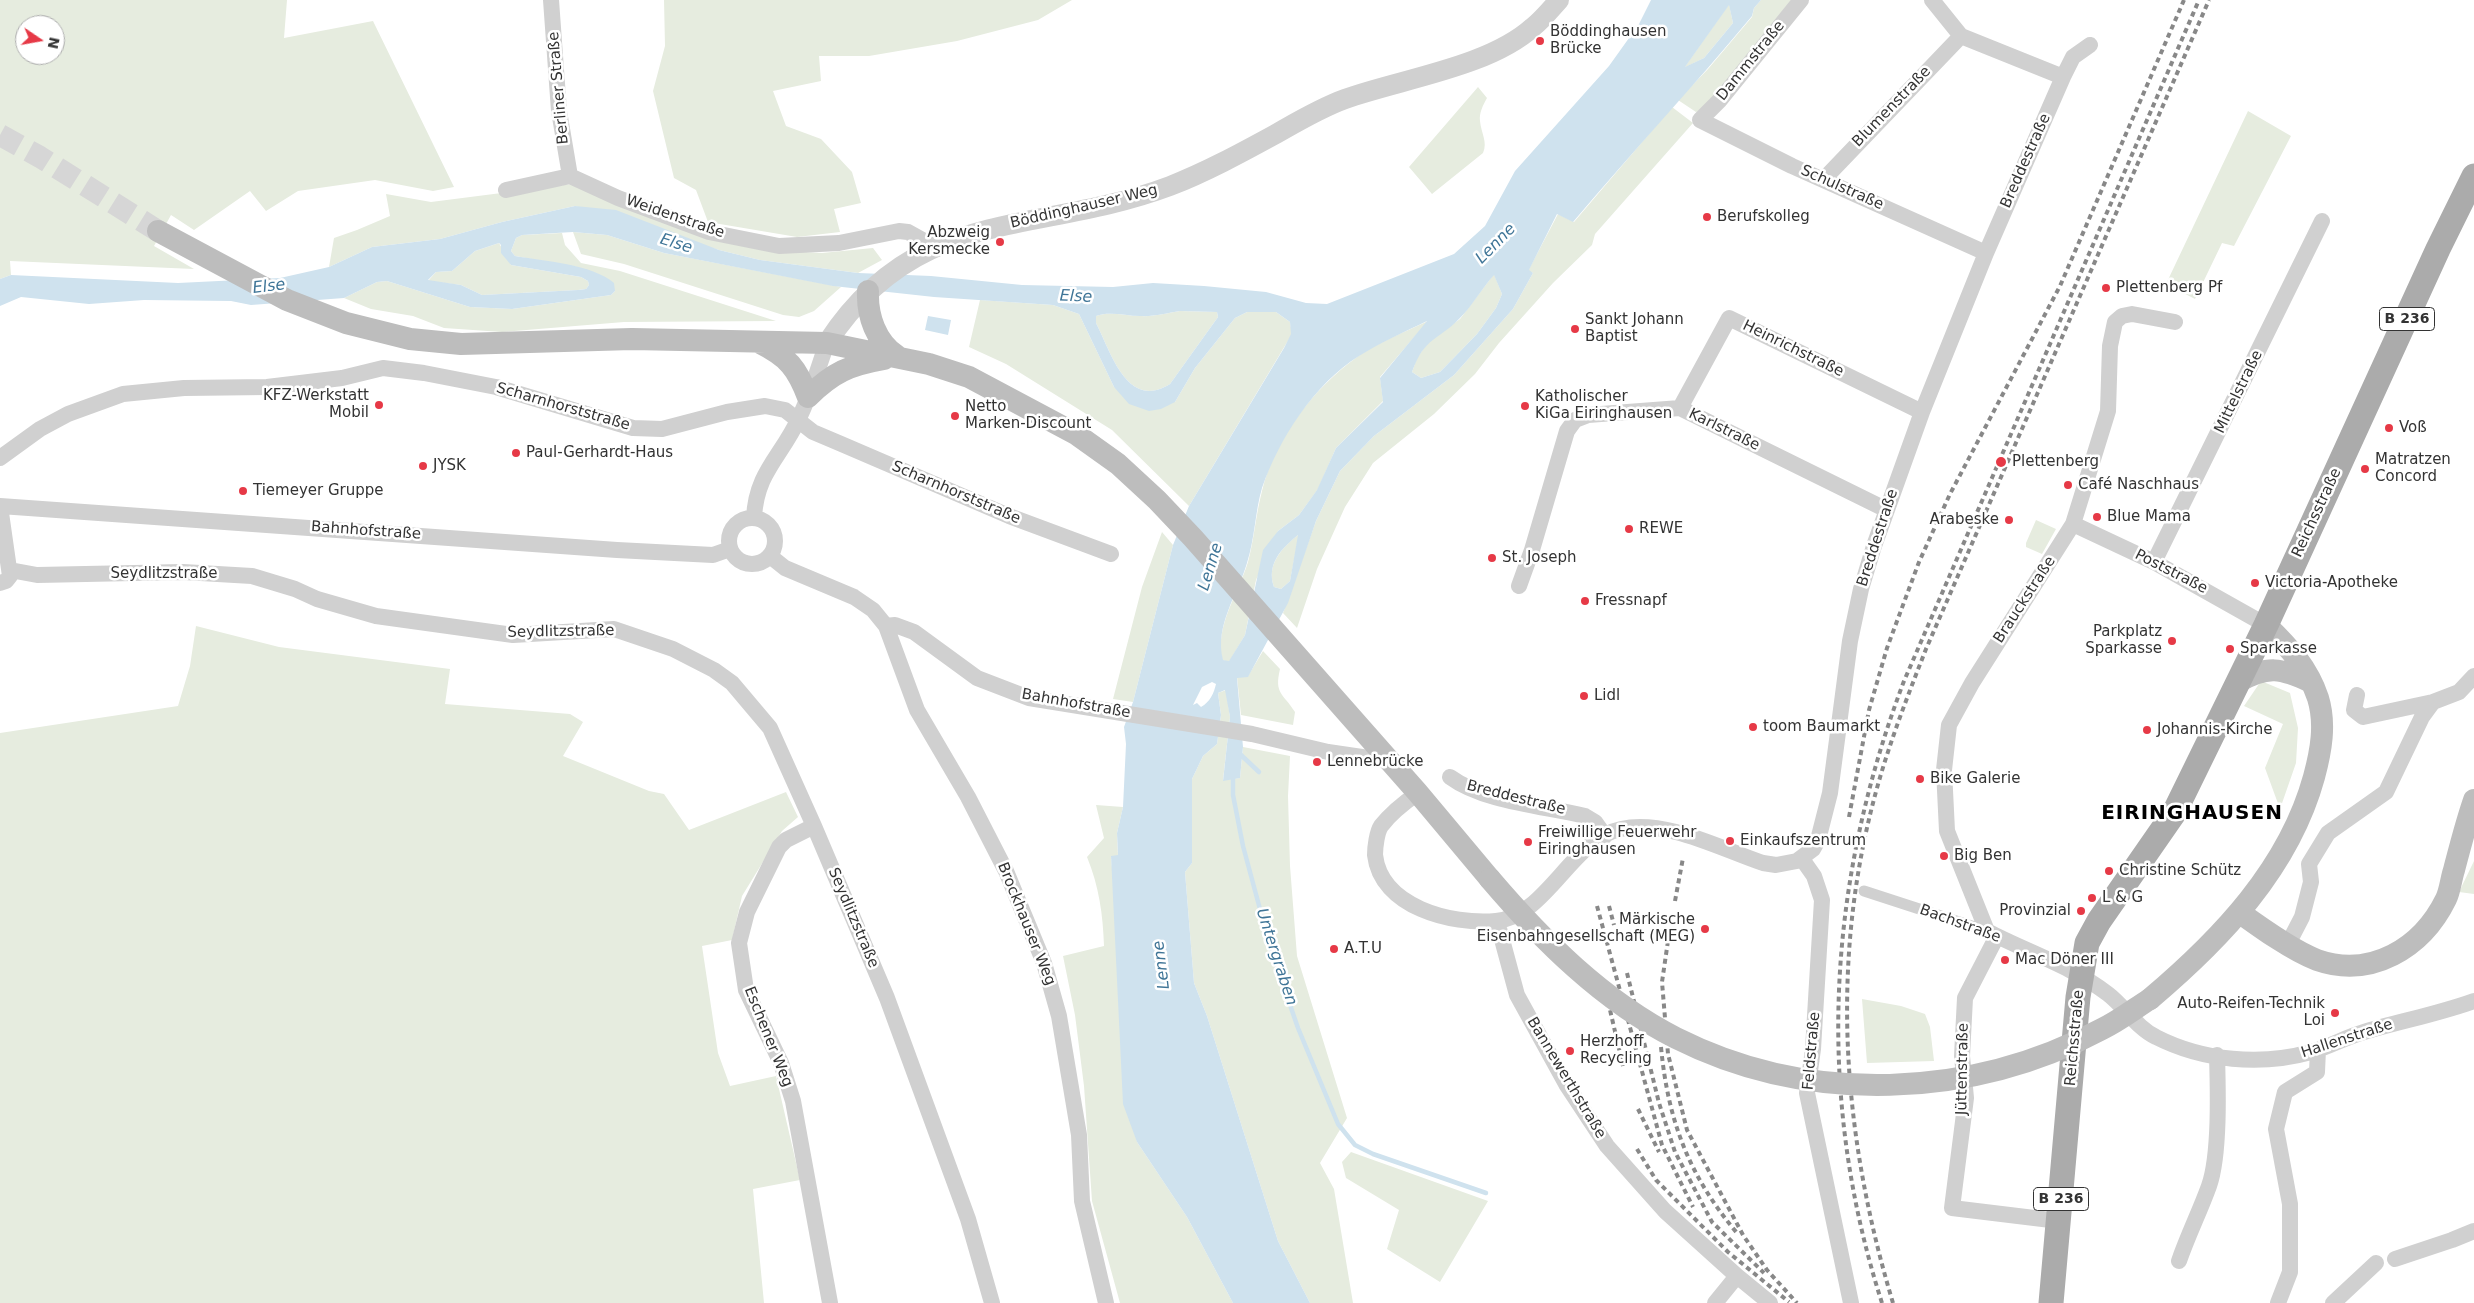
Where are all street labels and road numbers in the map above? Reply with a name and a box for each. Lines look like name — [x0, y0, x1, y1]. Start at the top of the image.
street label: Dammstraße — [1713, 17, 1789, 105]
street label: Berliner Straße — [545, 31, 573, 145]
street label: Blumenstraße — [1849, 63, 1935, 151]
street label: Breddestraße — [1997, 111, 2055, 211]
street label: Schulstraße — [1798, 162, 1886, 214]
street label: Böddinghauser Weg — [1009, 181, 1159, 233]
street label: Weidenstraße — [623, 192, 727, 242]
road number: B 236 — [2380, 308, 2434, 330]
street label: Heinrichstraße — [1740, 317, 1846, 381]
street label: Mittelstraße — [2211, 348, 2267, 436]
street label: Scharnhorststraße — [494, 379, 632, 435]
street label: Karlstraße — [1686, 405, 1762, 455]
street label: Scharnhorststraße — [889, 458, 1023, 528]
street label: Reichsstraße — [2288, 465, 2346, 561]
street label: Breddestraße — [1854, 487, 1902, 589]
street label: Bahnhofstraße — [310, 518, 422, 544]
street label: Poststraße — [2132, 546, 2210, 598]
street label: Brauckstraße — [1990, 553, 2060, 647]
street label: Seydlitzstraße — [111, 565, 217, 583]
street label: Seydlitzstraße — [507, 622, 615, 642]
street label: Bahnhofstraße — [1020, 686, 1132, 722]
street label: Breddestraße — [1465, 777, 1567, 819]
street label: Brockhauser Weg — [993, 860, 1059, 988]
street label: Seydlitzstraße — [824, 865, 882, 971]
street label: Bachstraße — [1917, 901, 2003, 947]
street label: Eschener Weg — [740, 984, 796, 1090]
street label: Reichsstraße — [2062, 989, 2088, 1087]
street label: Feldstraße — [1800, 1011, 1824, 1091]
street label: Bannewerthstraße — [1523, 1014, 1609, 1142]
street label: Hallenstraße — [2299, 1016, 2395, 1062]
street label: Jüttenstraße — [1953, 1023, 1973, 1115]
road number: B 236 — [2034, 1188, 2088, 1210]

